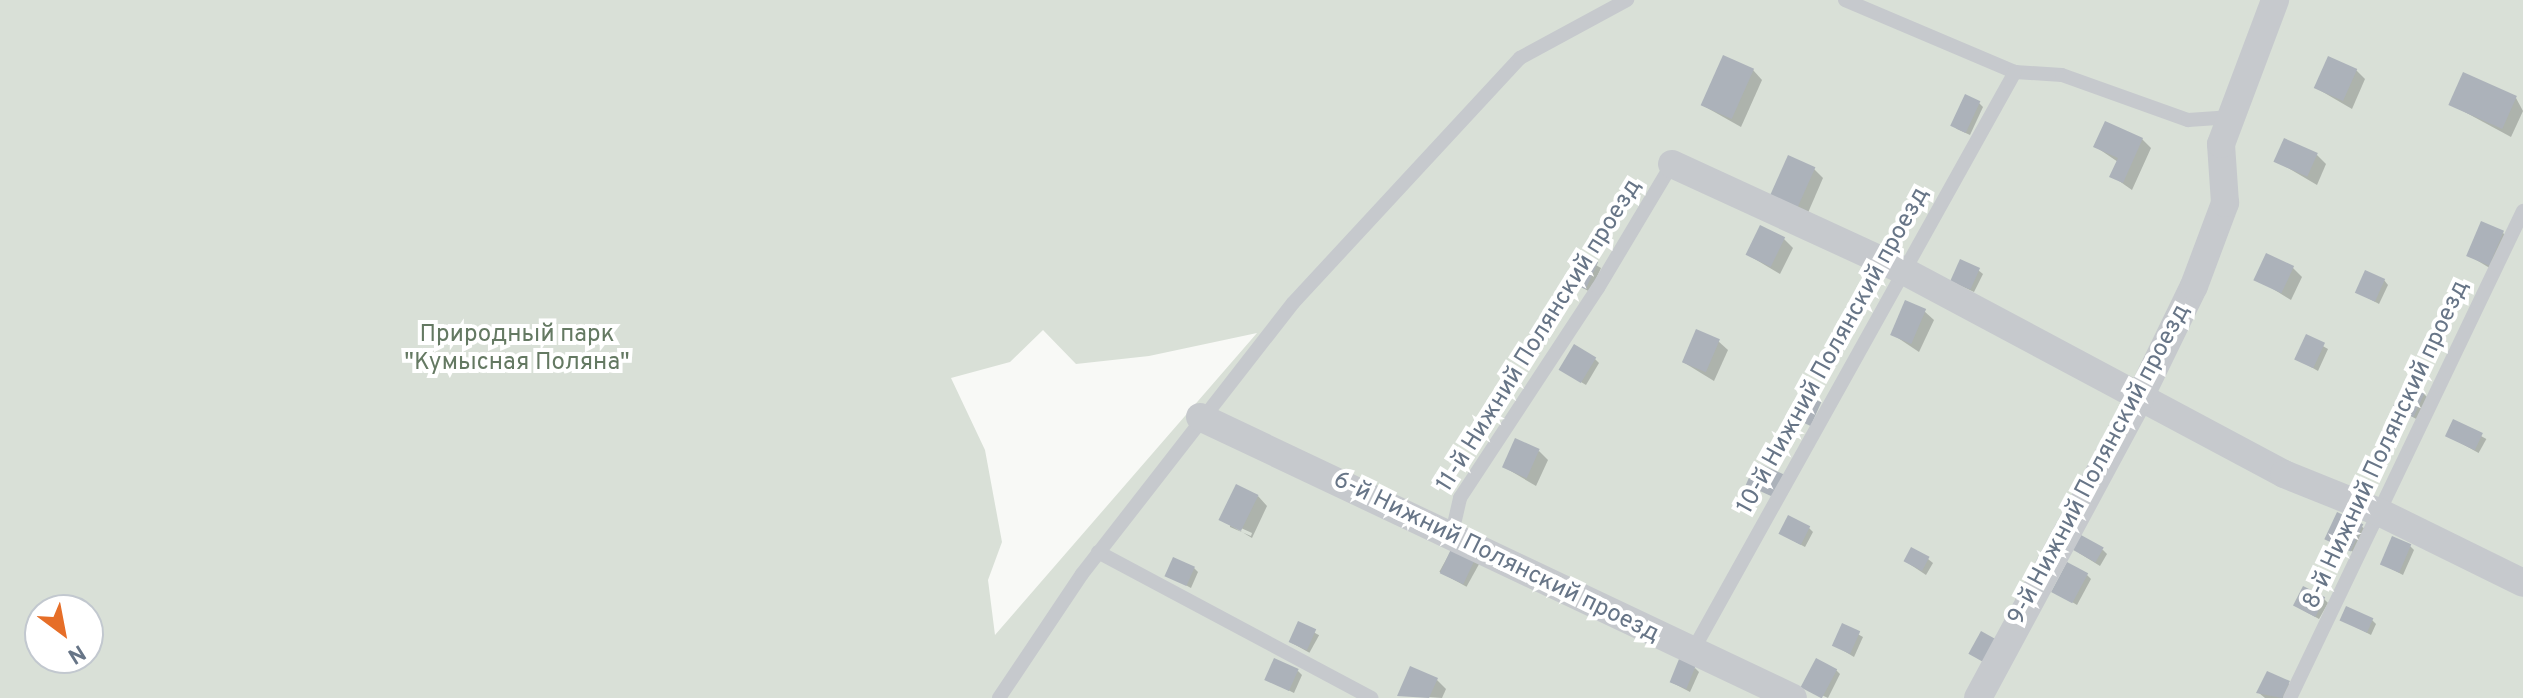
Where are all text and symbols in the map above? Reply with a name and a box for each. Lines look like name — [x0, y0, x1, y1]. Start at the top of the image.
street label: 11-й Нижний Полянский проезд — [1431, 174, 1649, 498]
street label: 10-й Нижний Полянский проезд — [1732, 183, 1936, 519]
street label: 8-й Нижний Полянский проезд — [2298, 276, 2476, 614]
street label: 9-й Нижний Полянский проезд — [2003, 300, 2197, 630]
park label: Природный парк "Кумысная Поляна" — [404, 322, 630, 378]
street label: 6-й Нижний Полянский проезд — [1328, 466, 1664, 650]
north arrow — [24, 594, 104, 674]
text: N — [62, 637, 90, 669]

